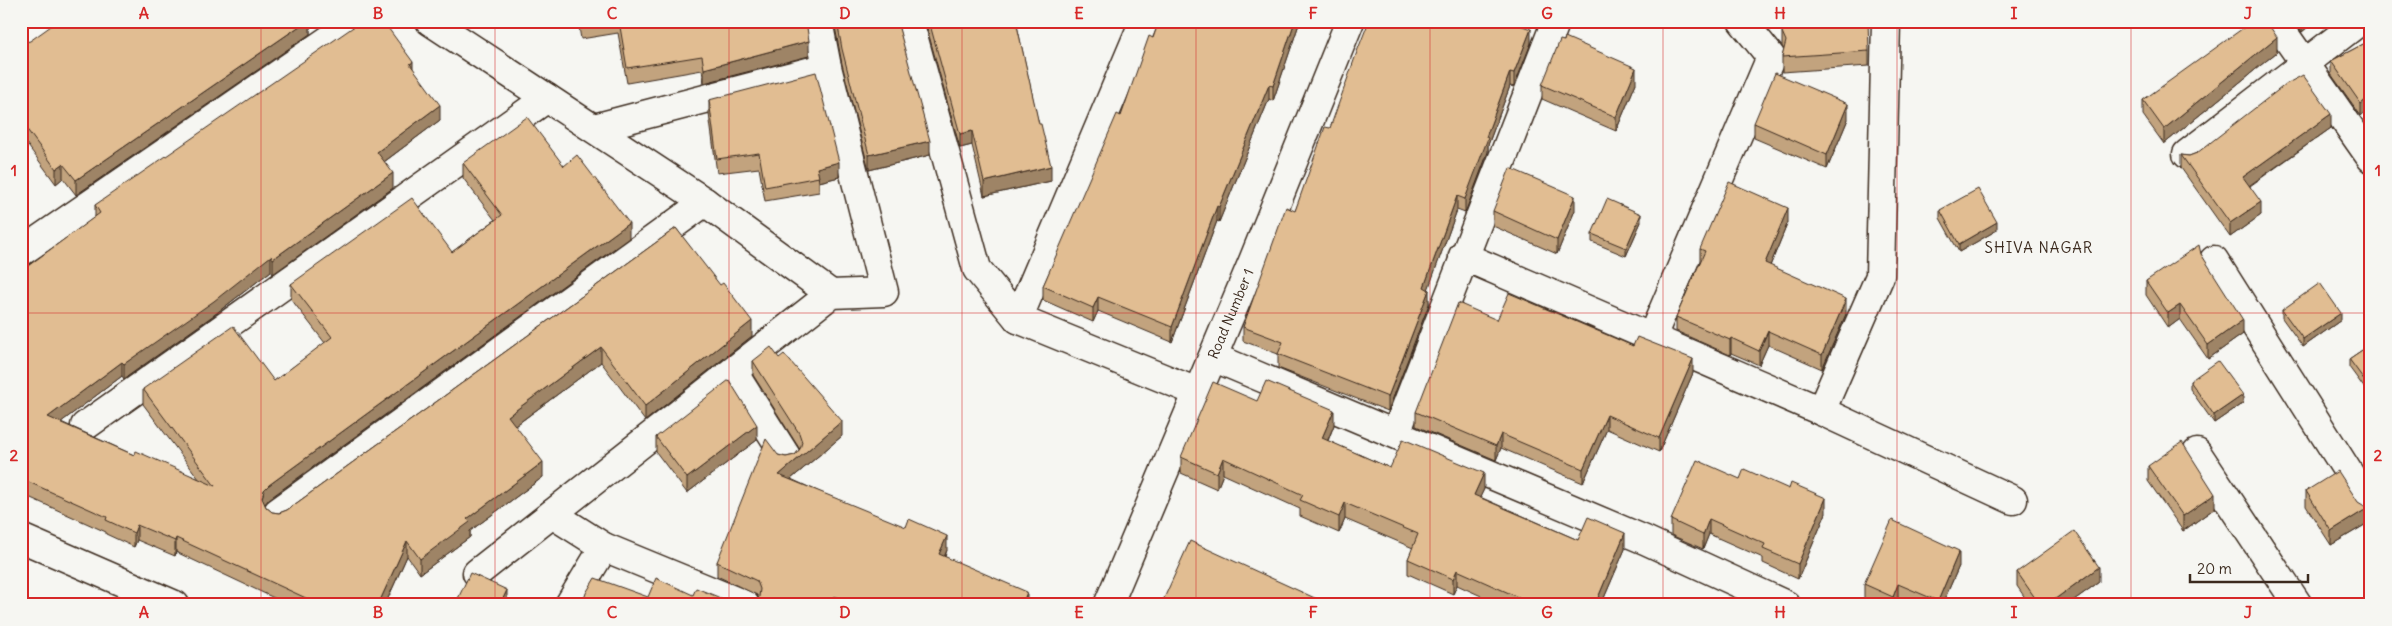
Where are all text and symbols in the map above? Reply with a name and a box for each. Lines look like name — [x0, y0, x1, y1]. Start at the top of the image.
text: A — [139, 3, 149, 23]
text: B — [373, 3, 384, 23]
text: C — [607, 3, 618, 23]
text: D — [839, 3, 851, 23]
text: E — [1074, 3, 1084, 23]
text: F — [1308, 3, 1318, 23]
text: G — [1541, 3, 1553, 23]
text: H — [1774, 3, 1786, 23]
text: I — [2011, 3, 2018, 23]
text: J — [2244, 3, 2253, 23]
text: 1 — [11, 160, 17, 180]
text: 1 — [2375, 160, 2381, 180]
district label: SHIVA NAGAR — [1985, 238, 2093, 257]
street label: Road Number 1 — [1204, 266, 1258, 362]
text: 2 — [10, 445, 19, 465]
text: 2 — [2374, 445, 2383, 465]
scale bar — [2190, 551, 2307, 583]
text: 20 m — [2197, 559, 2232, 578]
text: A — [139, 602, 149, 622]
text: B — [373, 602, 384, 622]
text: C — [607, 602, 618, 622]
text: D — [839, 602, 851, 622]
text: E — [1074, 602, 1084, 622]
text: F — [1308, 602, 1318, 622]
text: G — [1541, 602, 1553, 622]
text: H — [1774, 602, 1786, 622]
text: I — [2011, 602, 2018, 622]
text: J — [2244, 602, 2253, 622]

